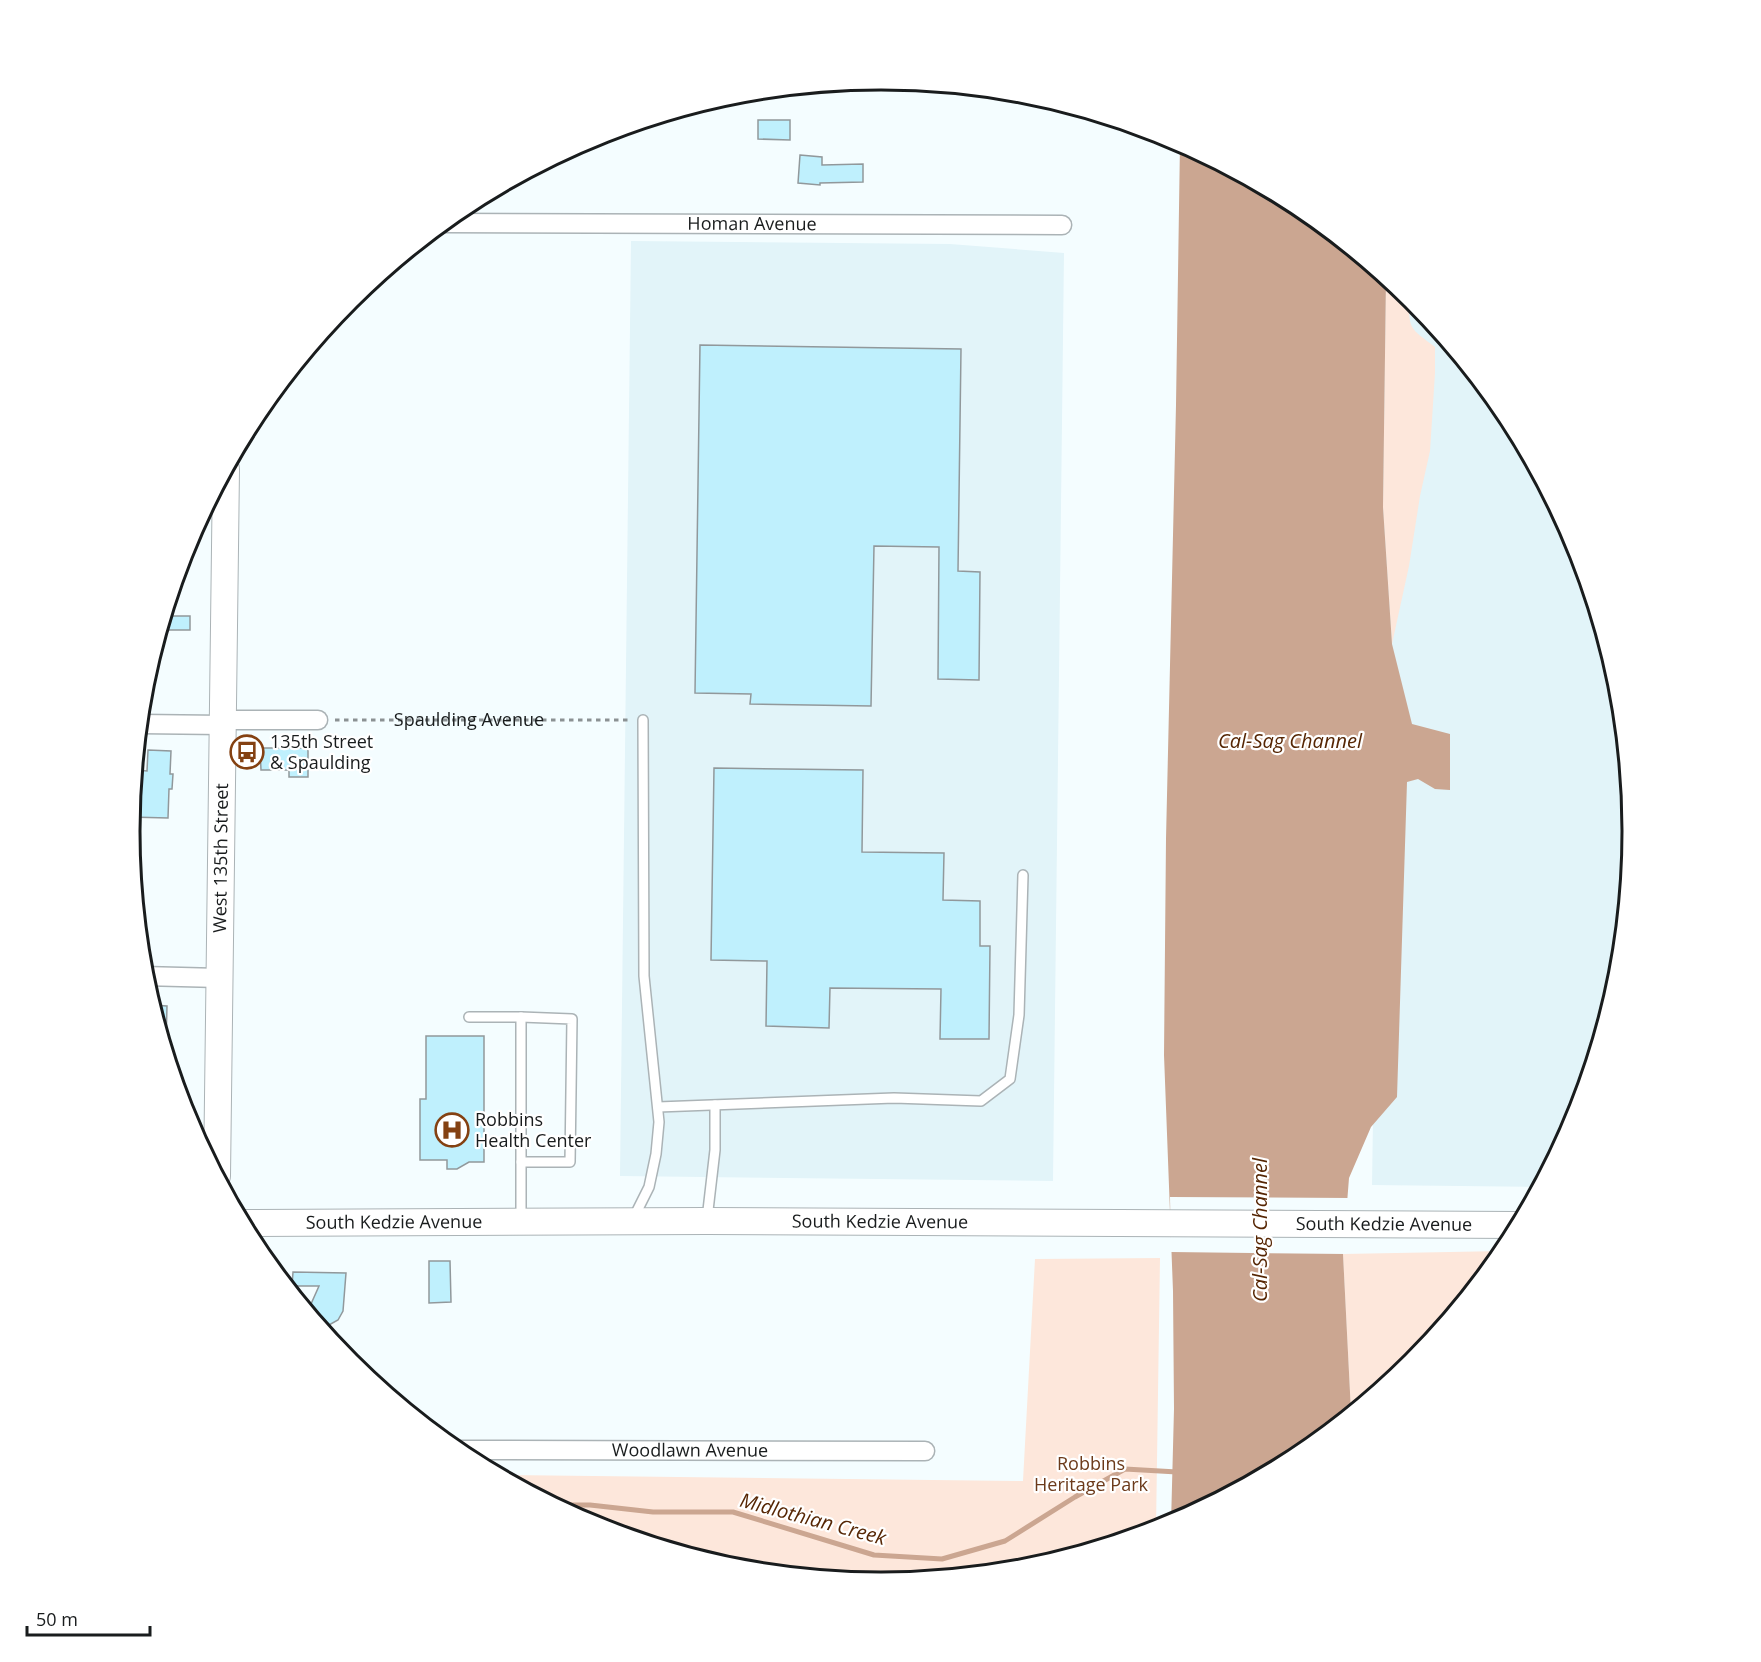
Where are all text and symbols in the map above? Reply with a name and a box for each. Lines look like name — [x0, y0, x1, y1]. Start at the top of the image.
street label: Homan Avenue — [687, 211, 817, 235]
street label: Spaulding Avenue — [394, 707, 544, 731]
water label: Cal-Sag Channel — [1218, 727, 1363, 754]
place label: 135th Street & Spaulding — [270, 729, 373, 774]
bus stop icon: 135th Street & Spaulding — [229, 734, 265, 770]
street label: West 135th Street — [207, 783, 233, 933]
place label: Robbins Health Center — [475, 1107, 592, 1152]
hospital icon: Robbins Health Center — [434, 1112, 470, 1148]
water label: Cal-Sag Channel — [1246, 1157, 1273, 1302]
street label: South Kedzie Avenue — [792, 1208, 968, 1233]
street label: South Kedzie Avenue — [306, 1209, 482, 1234]
street label: South Kedzie Avenue — [1296, 1211, 1472, 1236]
street label: Woodlawn Avenue — [612, 1437, 768, 1462]
park label: Robbins Heritage Park — [1034, 1451, 1148, 1496]
water label: Midlothian Creek — [737, 1486, 890, 1551]
scale bar — [27, 1599, 150, 1637]
text: 50 m — [36, 1607, 78, 1631]

